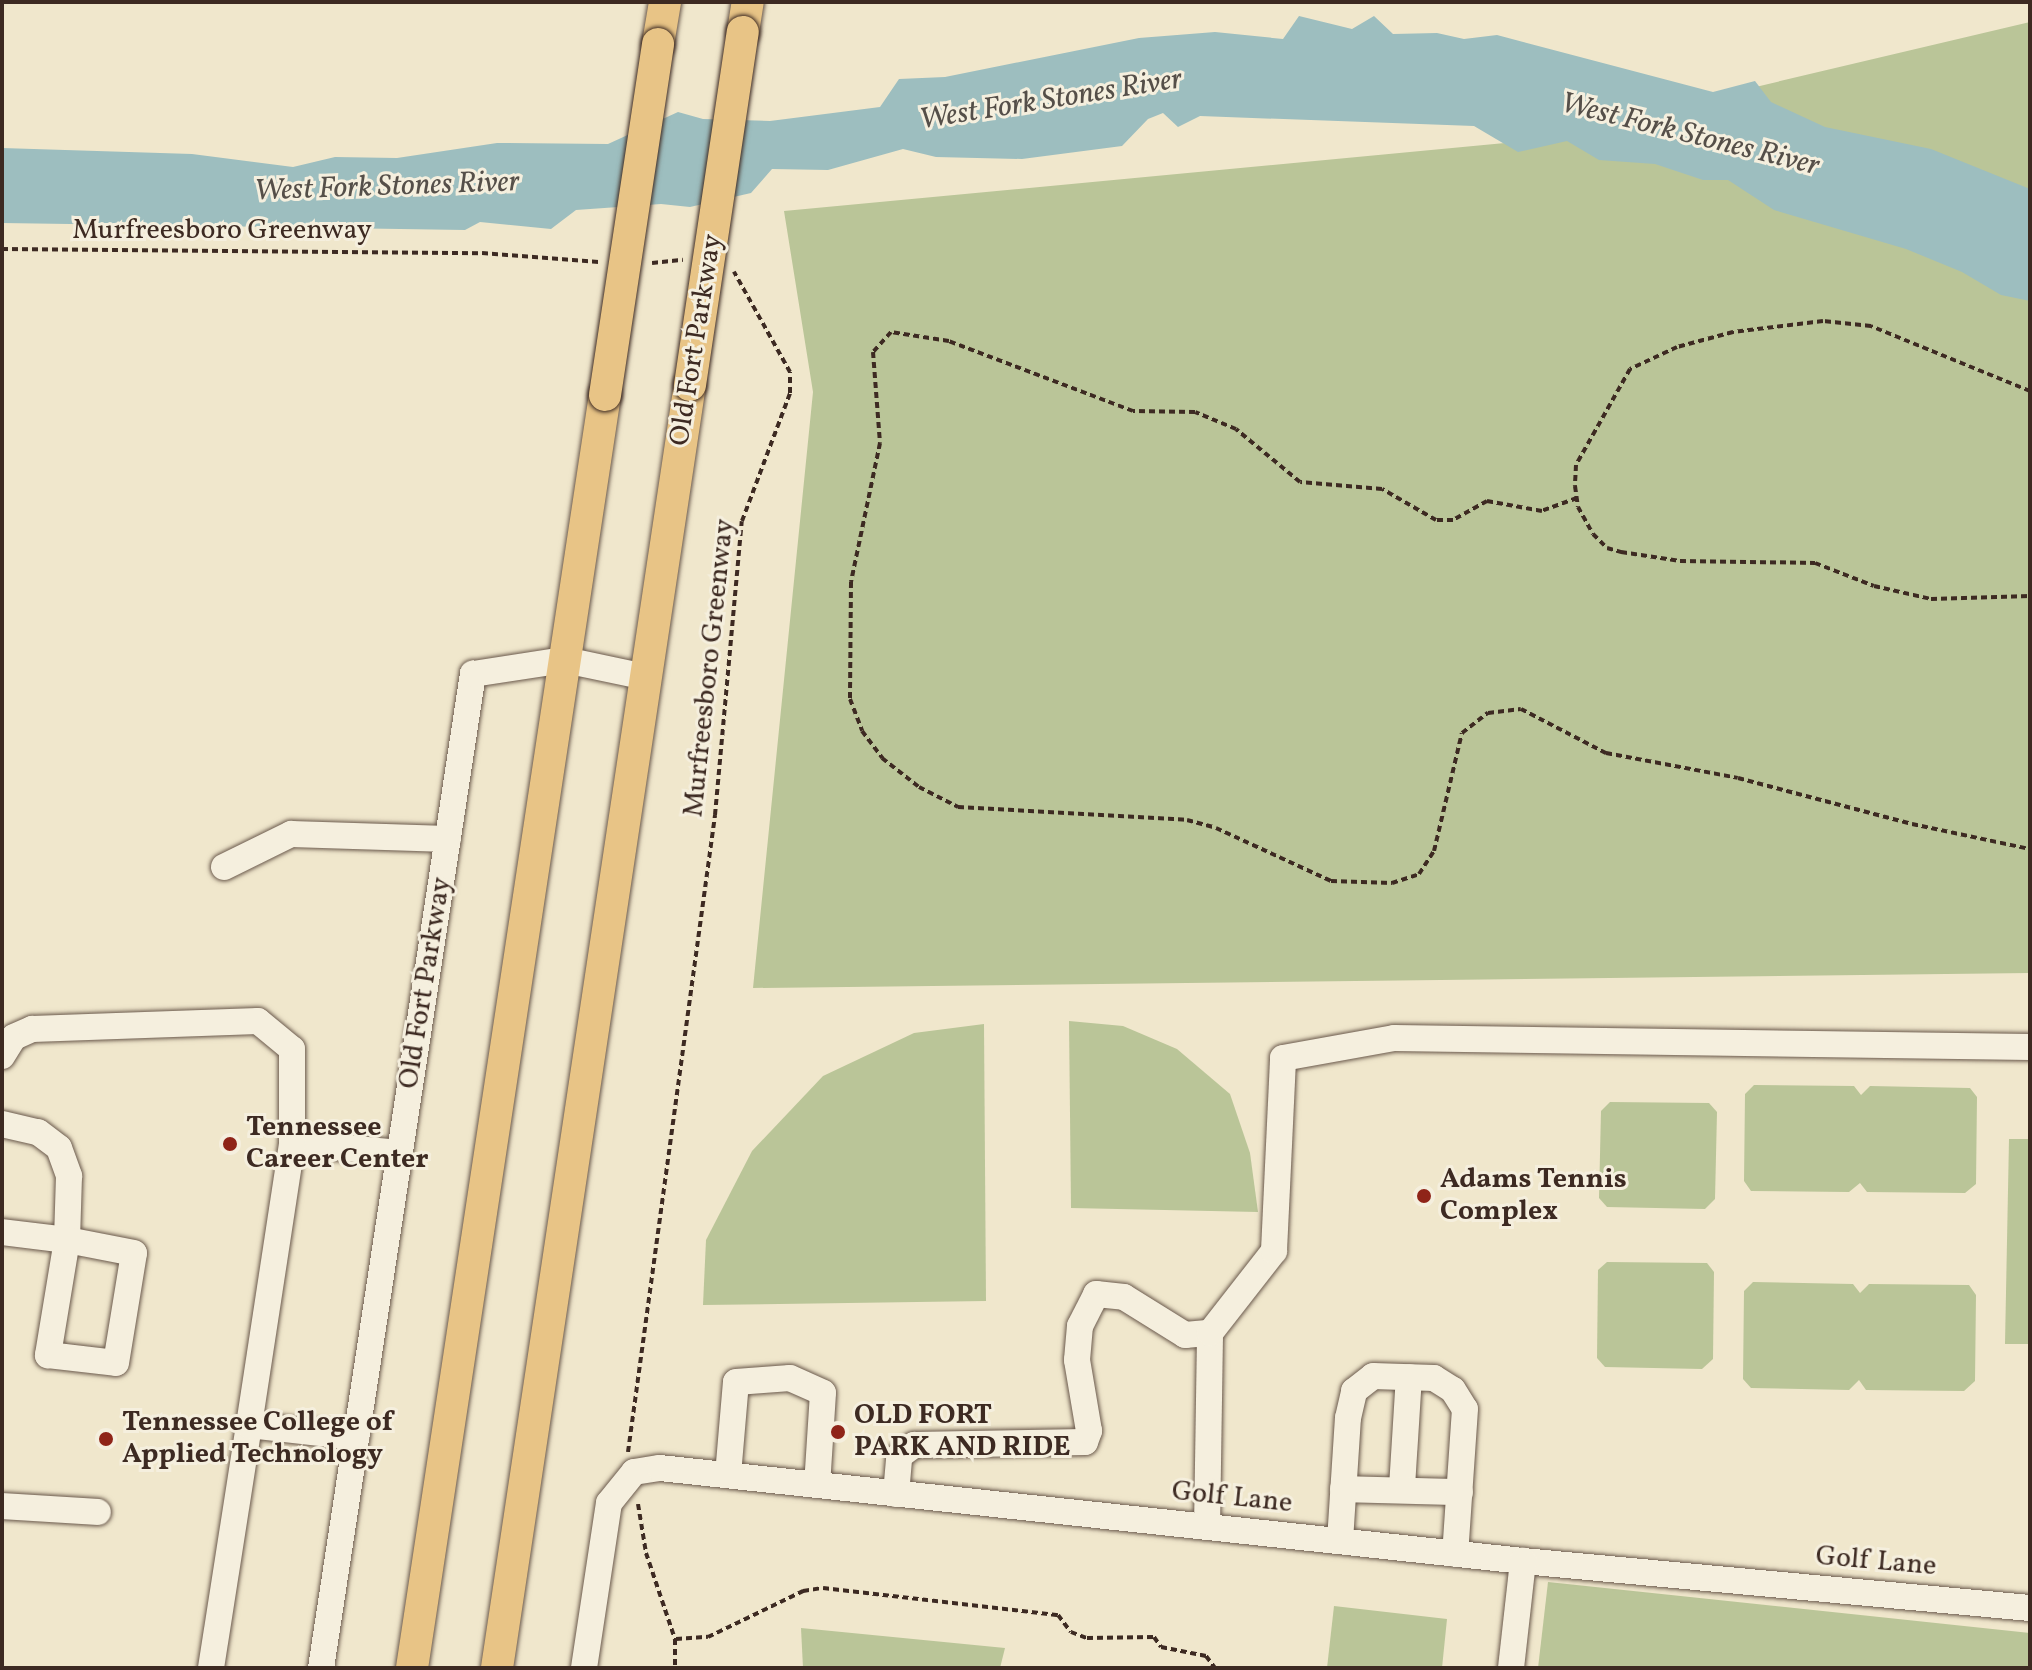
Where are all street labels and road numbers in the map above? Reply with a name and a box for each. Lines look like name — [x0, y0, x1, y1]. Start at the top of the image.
street label: Murfreesboro Greenway — [72, 214, 372, 248]
street label: Old Fort Parkway — [664, 232, 730, 448]
street label: Murfreesboro Greenway — [678, 517, 742, 819]
street label: Old Fort Parkway — [393, 875, 459, 1091]
street label: Golf Lane — [1171, 1475, 1293, 1521]
street label: Golf Lane — [1816, 1540, 1936, 1584]

